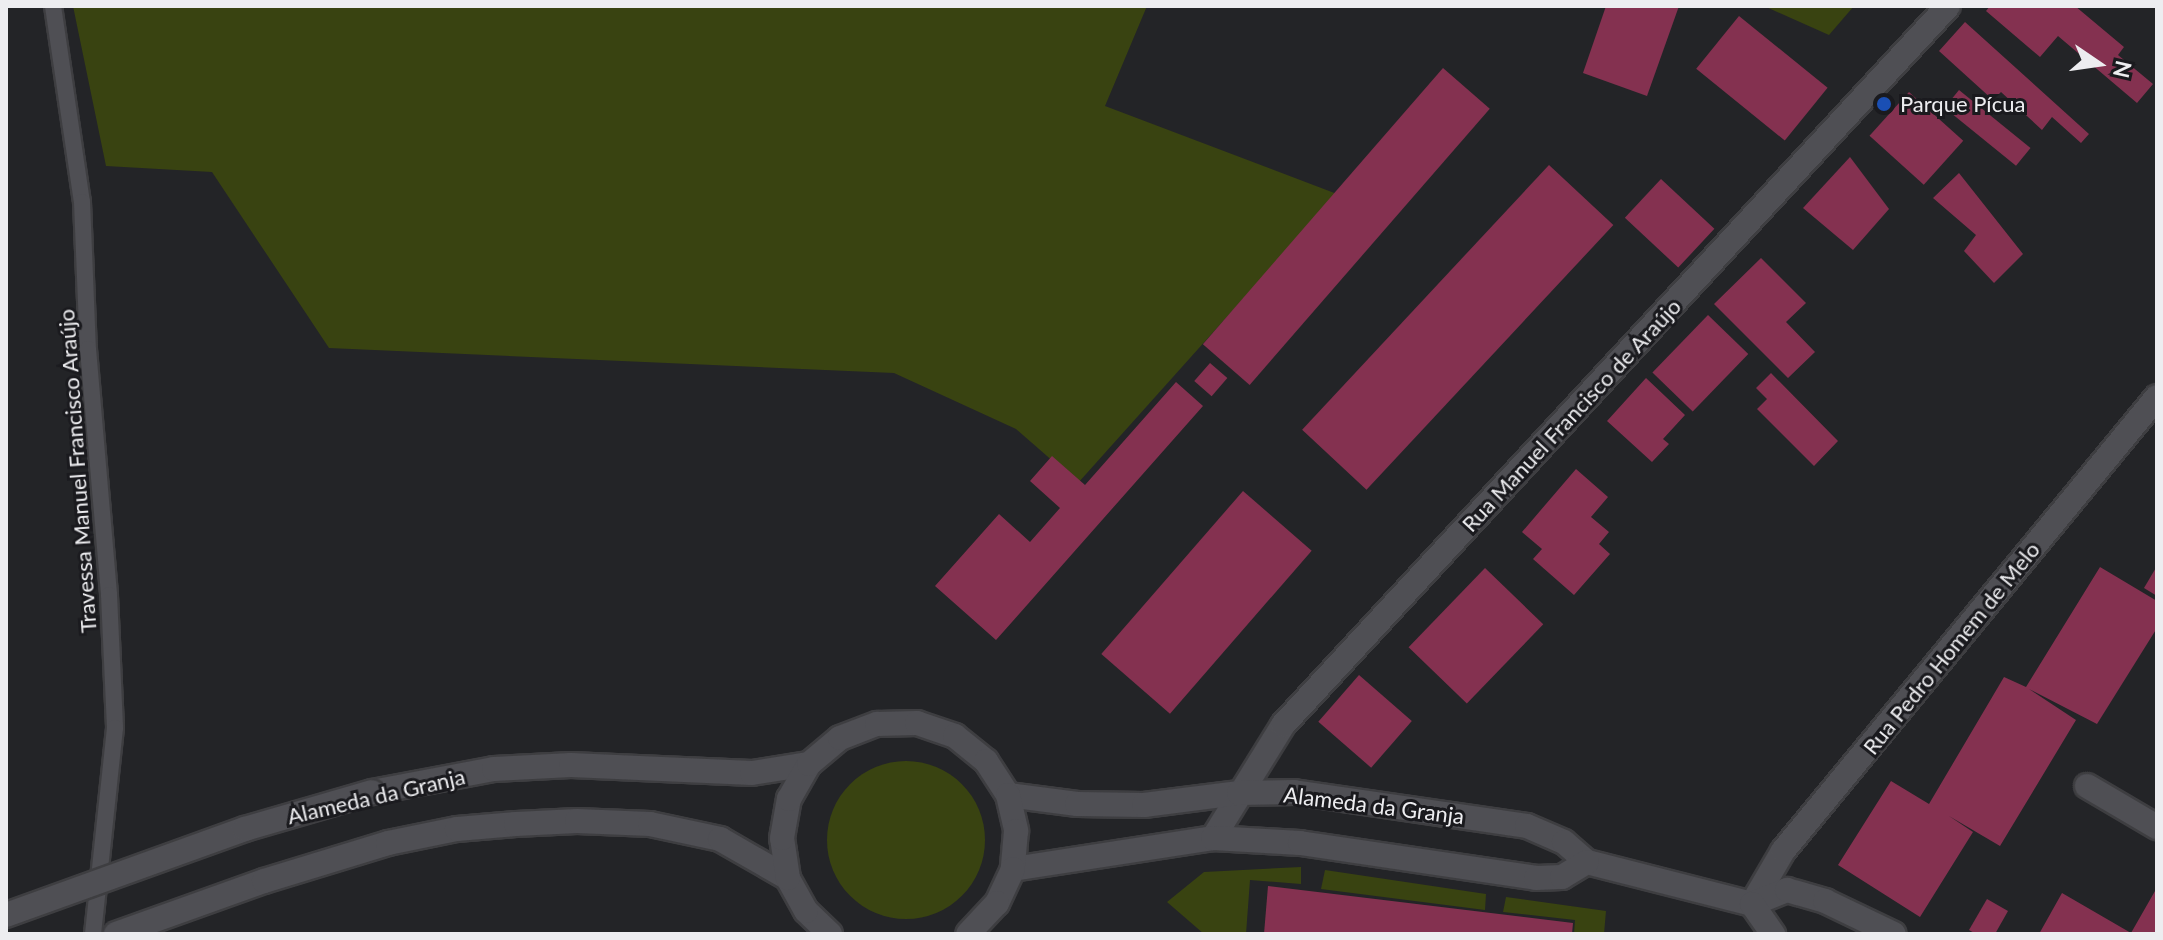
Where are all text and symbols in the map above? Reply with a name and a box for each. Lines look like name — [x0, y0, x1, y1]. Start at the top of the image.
north arrow — [2059, 24, 2139, 104]
text: N — [2108, 58, 2138, 81]
place label: Parque Pícua — [1900, 91, 2025, 117]
marker: Parque Pícua — [1875, 95, 1893, 113]
street label: Rua Manuel Francisco de Araújo — [1456, 293, 1686, 537]
street label: Travessa Manuel Francisco Araújo — [52, 308, 102, 634]
street label: Rua Pedro Homem de Melo — [1857, 536, 2045, 760]
street label: Alameda da Granja — [285, 763, 467, 829]
street label: Alameda da Granja — [1282, 781, 1466, 829]

